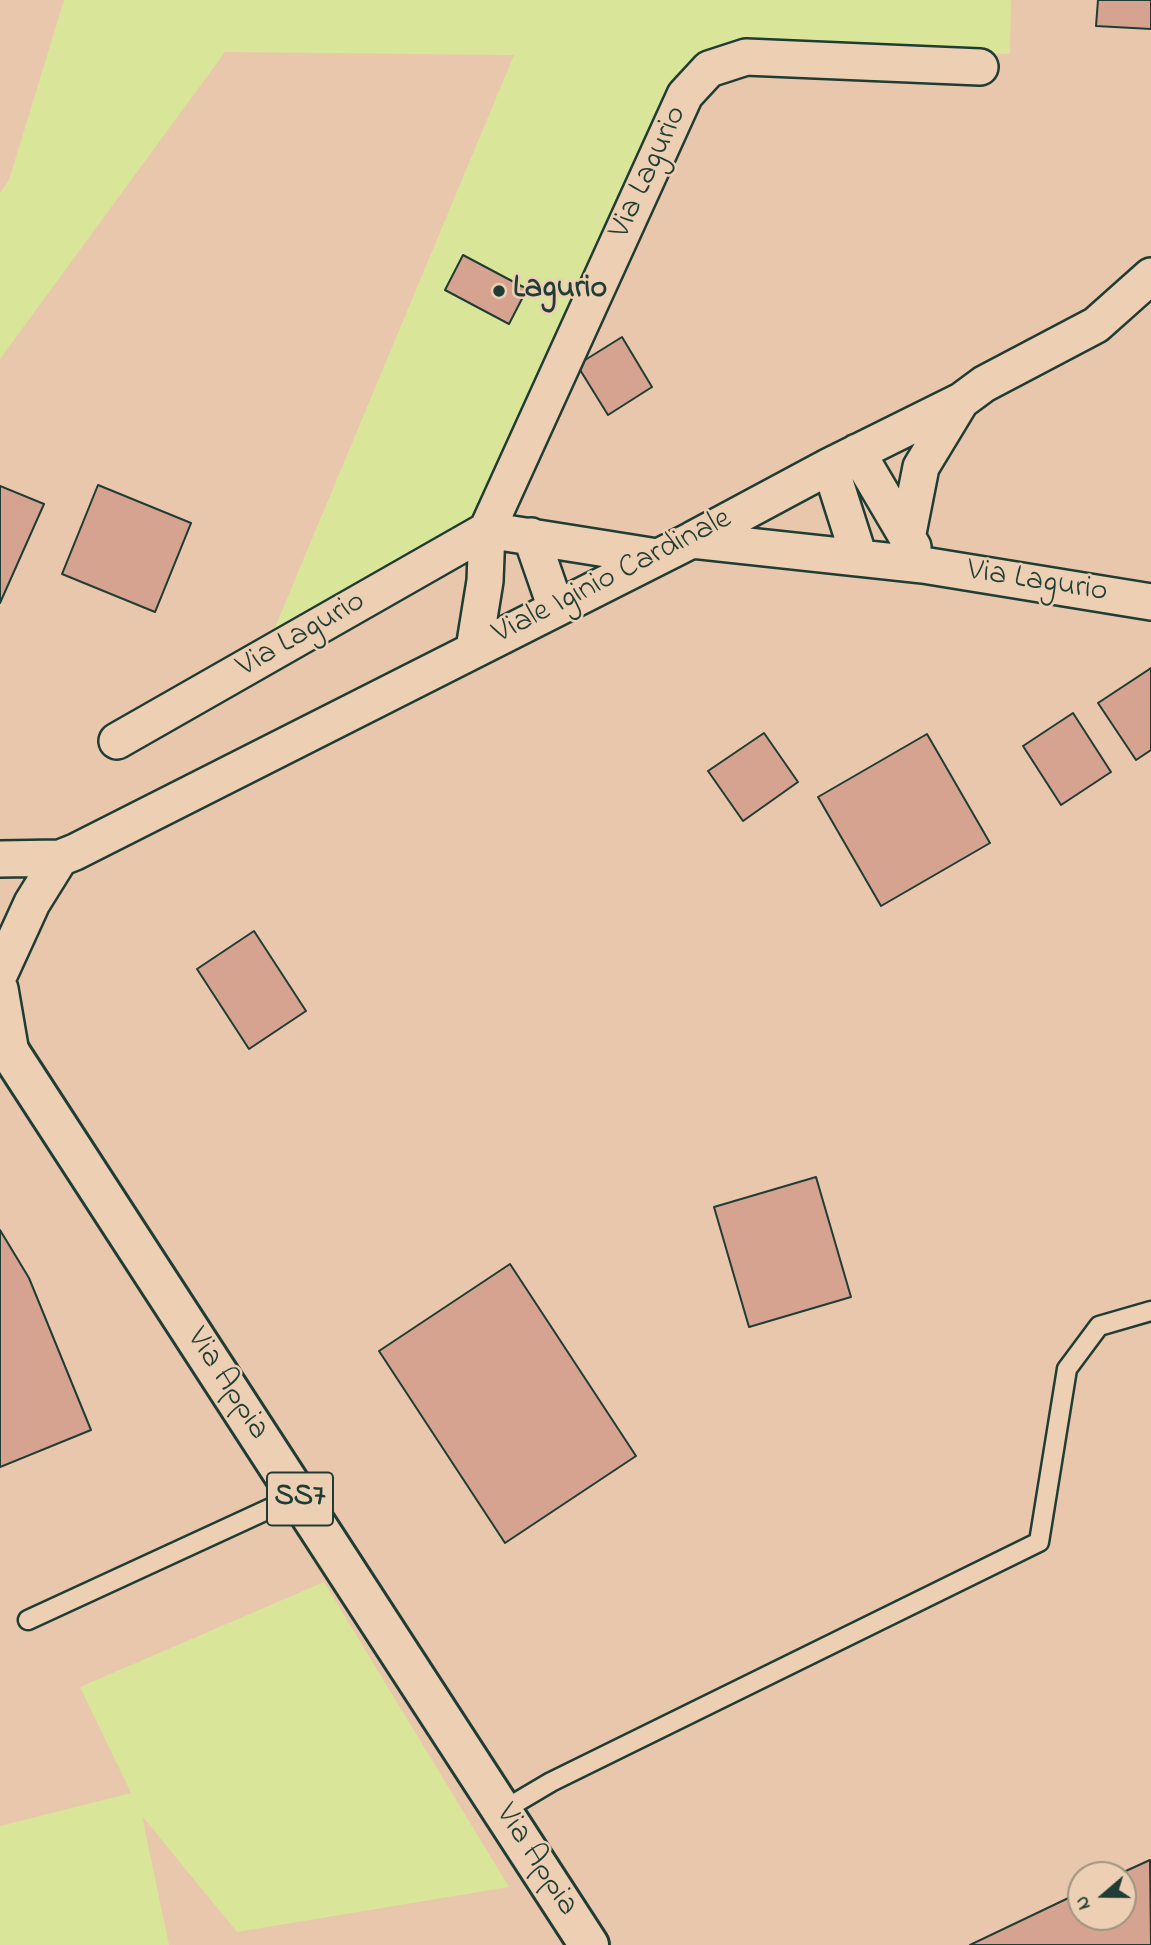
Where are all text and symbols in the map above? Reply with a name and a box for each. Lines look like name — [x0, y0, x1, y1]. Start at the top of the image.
street label: Via Lagurio — [603, 101, 697, 245]
place label: Lagurio — [513, 272, 607, 310]
marker: Lagurio — [491, 283, 507, 299]
street label: Viale Iginio Cardinale — [487, 501, 739, 655]
street label: Via Lagurio — [964, 553, 1110, 613]
street label: Via Lagurio — [231, 584, 373, 688]
street label: Via Appia — [176, 1322, 276, 1448]
road number: SS7 — [267, 1472, 333, 1526]
street label: Via Appia — [485, 1798, 585, 1924]
north arrow — [1067, 1861, 1137, 1931]
text: N — [1069, 1892, 1099, 1913]

